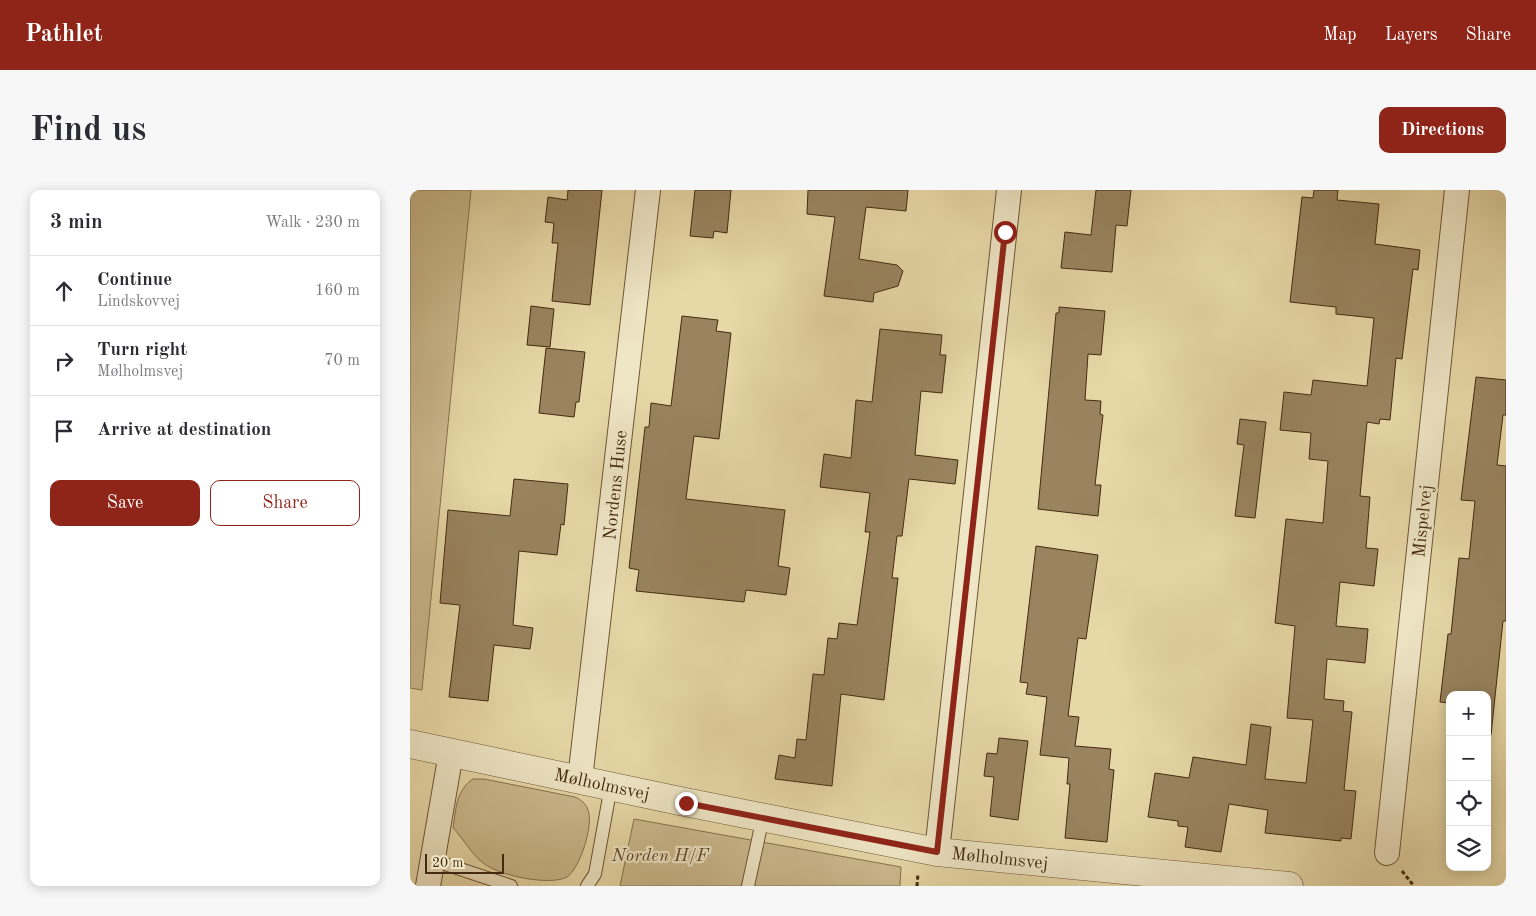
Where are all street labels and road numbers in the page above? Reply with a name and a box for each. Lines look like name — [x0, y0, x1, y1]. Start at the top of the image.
street label: Nordens Huse — [601, 429, 631, 541]
street label: Mispelvej — [1410, 484, 1436, 558]
street label: Mølholmsvej — [552, 766, 651, 804]
street label: Mølholmsvej — [951, 845, 1049, 873]

